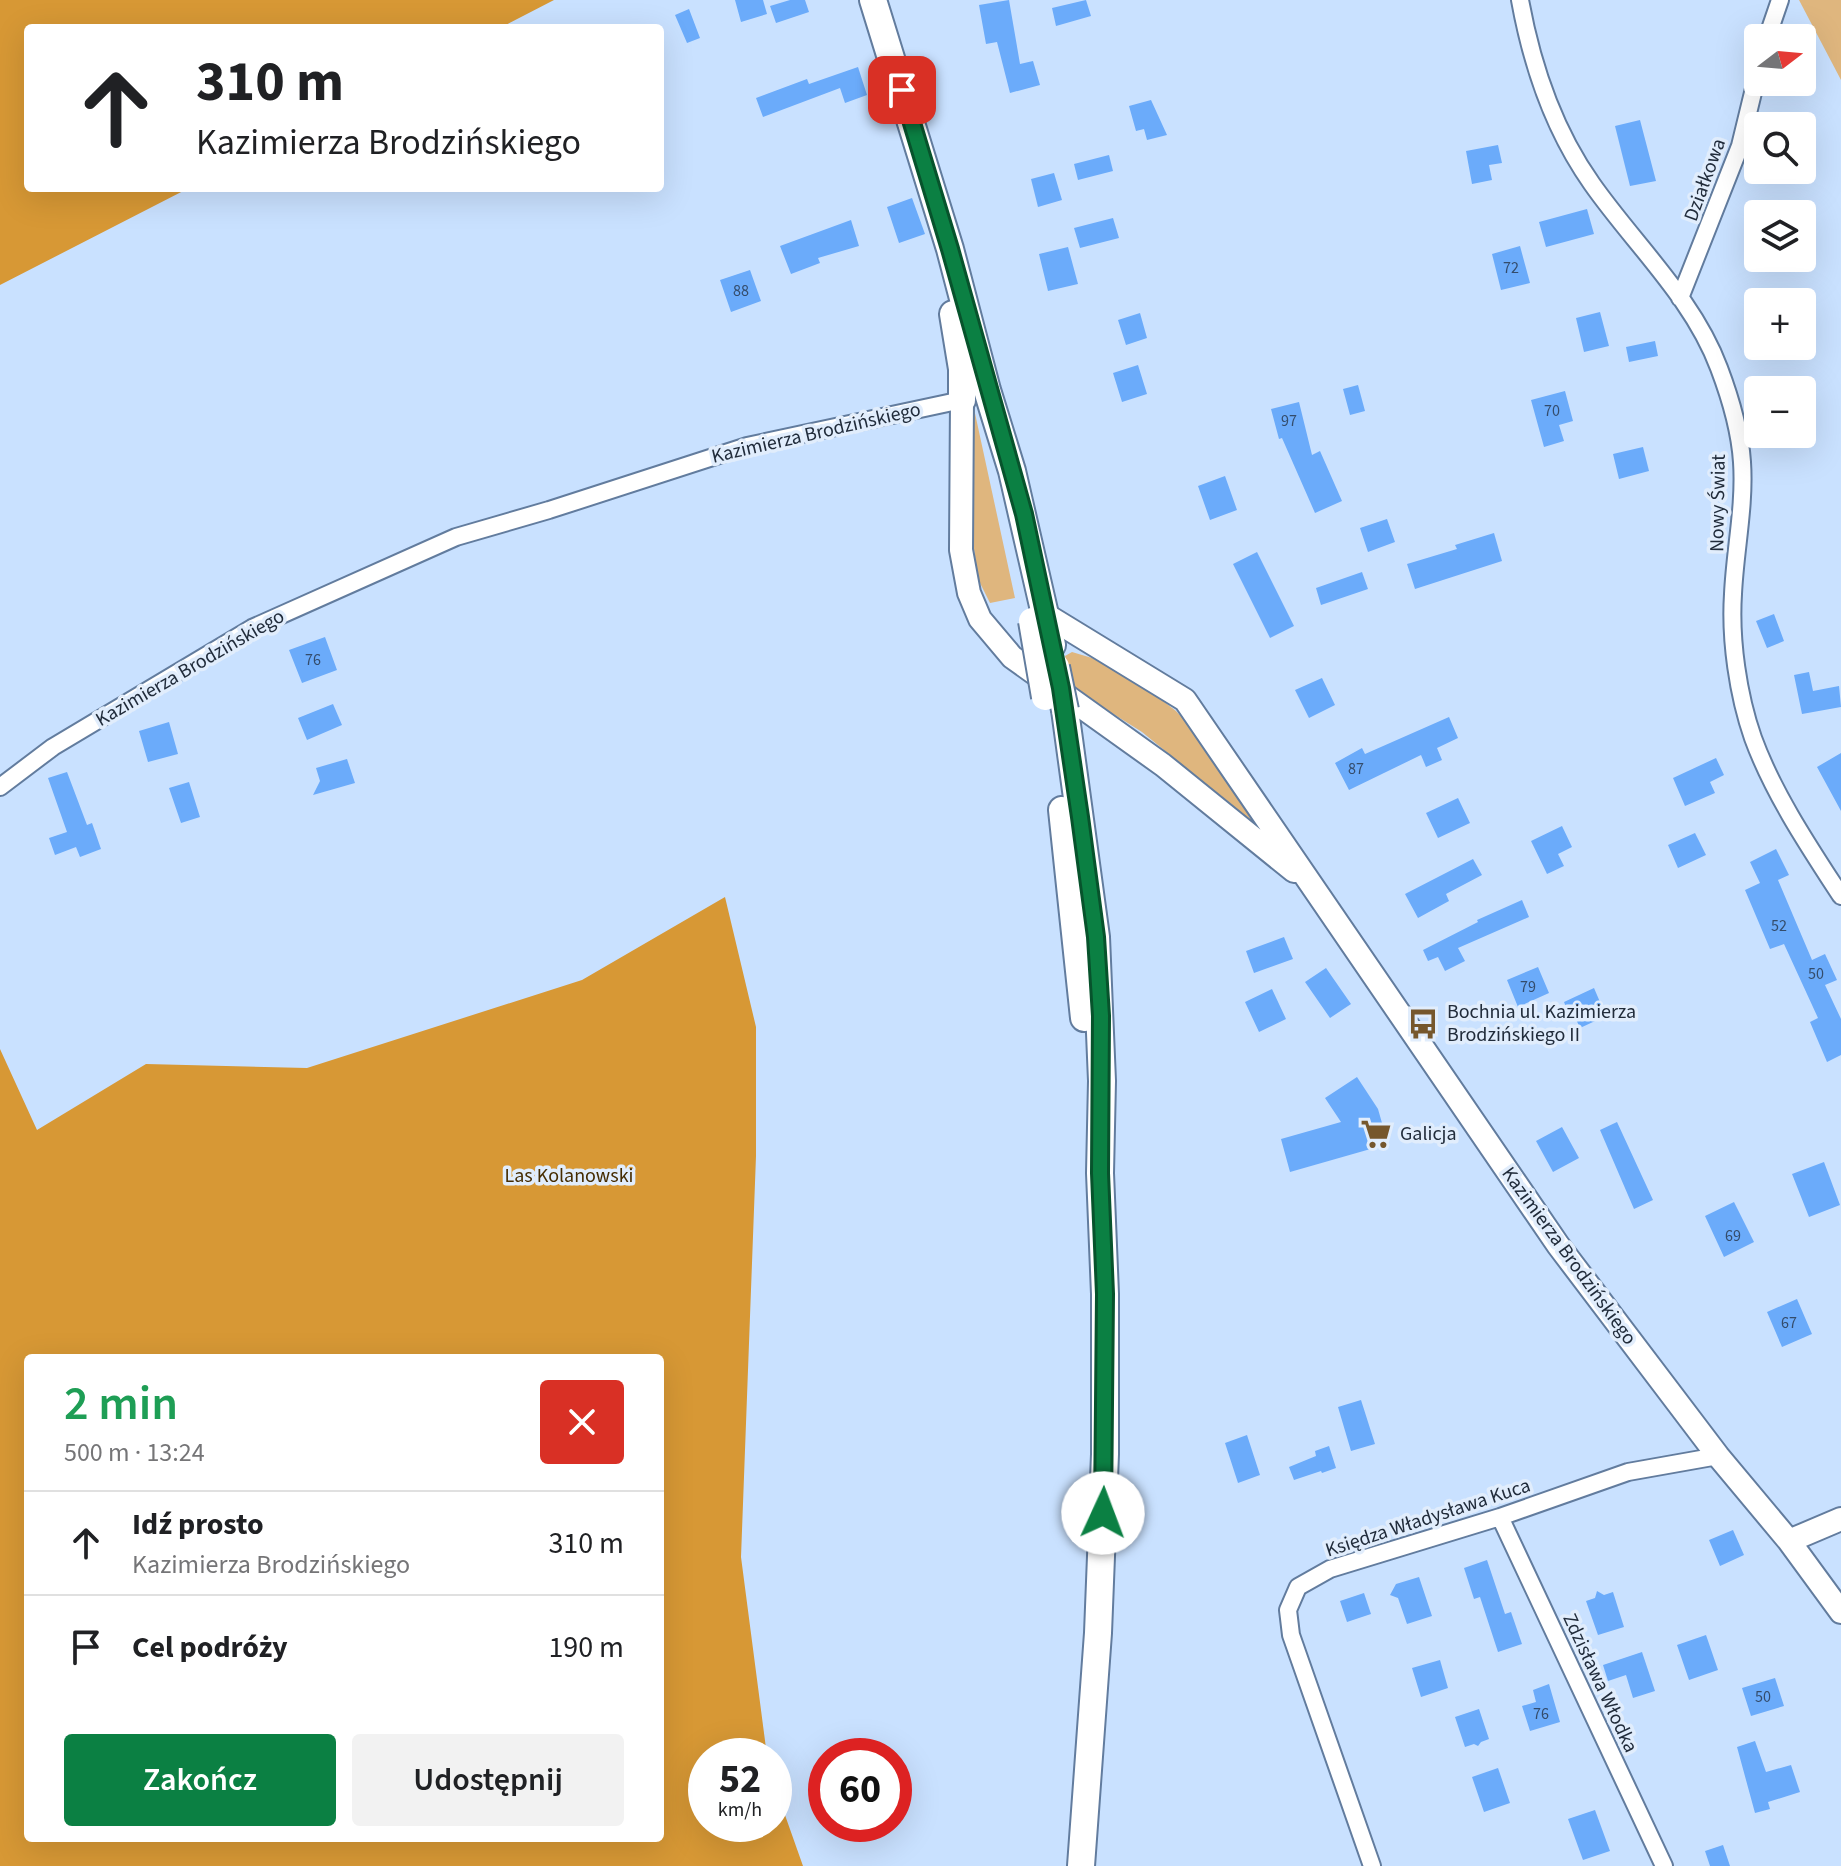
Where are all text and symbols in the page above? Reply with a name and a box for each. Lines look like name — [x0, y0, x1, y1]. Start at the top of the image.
north arrow — [1744, 24, 1816, 96]
map controls — [1744, 24, 1816, 448]
text: 310 m — [196, 43, 344, 122]
icon: ahead — [64, 56, 168, 160]
pin — [868, 56, 936, 124]
icon: arrive — [880, 68, 924, 112]
button: search — [1744, 112, 1816, 184]
text: Kazimierza Brodzińskiego — [196, 117, 581, 168]
street label: Działkowa — [1677, 135, 1733, 225]
button: layers — [1744, 200, 1816, 272]
house number: 72 — [1503, 257, 1519, 279]
house number: 88 — [733, 280, 749, 302]
button: + — [1744, 288, 1816, 360]
button: − — [1744, 376, 1816, 448]
street label: Kazimierza Brodzińskiego — [709, 395, 923, 471]
house number: 70 — [1544, 400, 1560, 422]
house number: 97 — [1281, 410, 1297, 432]
street label: Nowy Świat — [1703, 454, 1733, 552]
street label: Kazimierza Brodzińskiego — [90, 602, 290, 734]
house number: 76 — [305, 649, 321, 671]
house number: 87 — [1348, 758, 1364, 780]
house number: 52 — [1771, 915, 1787, 937]
house number: 50 — [1808, 963, 1824, 985]
house number: 79 — [1520, 976, 1536, 998]
place label: Bochnia ul. Kazimierza Brodzińskiego II — [1447, 998, 1636, 1049]
bus stop icon: Bochnia ul. Kazimierza Brodzińskiego II — [1406, 1007, 1440, 1041]
supermarket icon: Galicja — [1359, 1117, 1393, 1151]
place label: Galicja — [1400, 1120, 1457, 1148]
street label: Kazimierza Brodzińskiego — [1495, 1161, 1643, 1351]
park label: Las Kolanowski — [505, 1162, 633, 1190]
house number: 69 — [1725, 1225, 1741, 1247]
house number: 67 — [1781, 1312, 1797, 1334]
text: 2 min — [64, 1370, 178, 1438]
button: close — [540, 1380, 624, 1464]
text: 500 m · 13:24 — [64, 1434, 205, 1471]
position arrow — [1061, 1471, 1145, 1555]
street label: Księdza Władysława Kuca — [1322, 1472, 1534, 1564]
text: Idź prosto — [132, 1503, 264, 1546]
icon: ahead — [64, 1521, 108, 1565]
text: 310 m — [548, 1522, 624, 1565]
text: Kazimierza Brodzińskiego — [132, 1546, 410, 1583]
street label: Zdzisława Włodka — [1555, 1609, 1645, 1757]
icon: arrive — [64, 1625, 108, 1669]
text: Cel podróży — [132, 1626, 288, 1669]
text: 190 m — [548, 1626, 624, 1669]
house number: 50 — [1755, 1686, 1771, 1708]
house number: 76 — [1533, 1703, 1549, 1725]
button: Zakończ — [64, 1734, 336, 1826]
button: Udostępnij — [352, 1734, 624, 1826]
speed limit sign: 60 — [808, 1738, 912, 1842]
text: 52 — [719, 1751, 761, 1808]
text: km/h — [718, 1796, 762, 1824]

